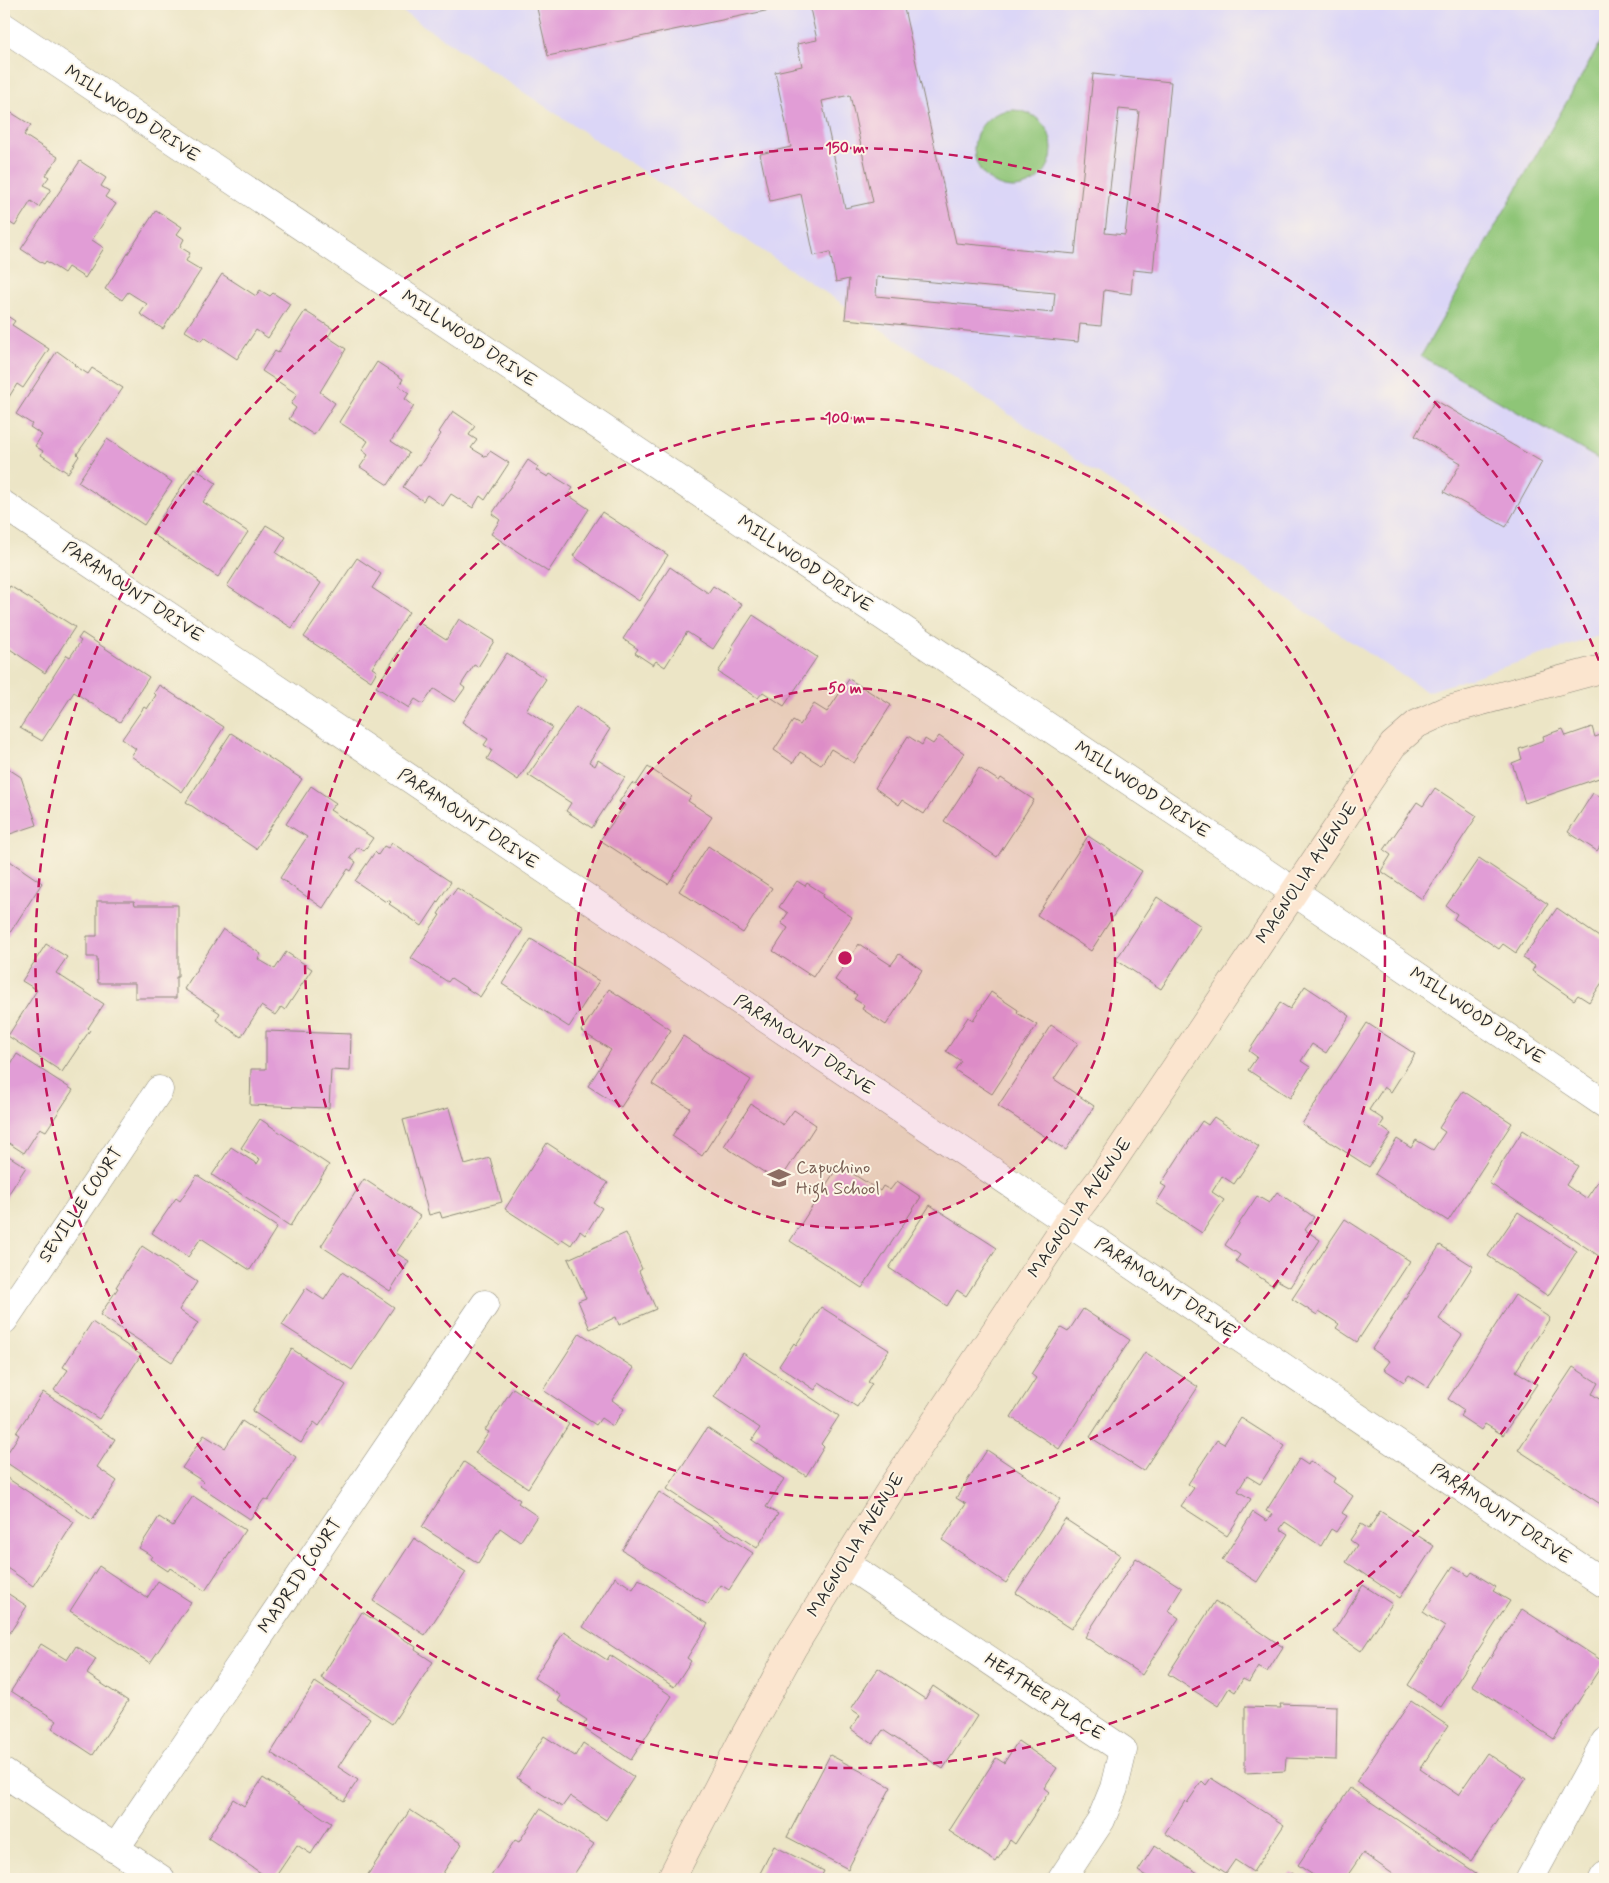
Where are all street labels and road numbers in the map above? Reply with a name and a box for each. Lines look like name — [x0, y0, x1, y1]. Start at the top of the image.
street label: MILLWOOD DRIVE — [60, 60, 205, 168]
street label: MILLWOOD DRIVE — [397, 285, 542, 393]
street label: MILLWOOD DRIVE — [733, 510, 878, 618]
street label: PARAMOUNT DRIVE — [58, 536, 208, 648]
street label: MILLWOOD DRIVE — [1070, 736, 1215, 844]
street label: PARAMOUNT DRIVE — [393, 763, 543, 875]
street label: MAGNOLIA AVENUE — [1251, 797, 1364, 949]
street label: MILLWOOD DRIVE — [1405, 962, 1550, 1070]
street label: PARAMOUNT DRIVE — [729, 989, 879, 1101]
street label: MAGNOLIA AVENUE — [1022, 1133, 1138, 1283]
street label: SEVILLE COURT — [34, 1143, 128, 1267]
street label: PARAMOUNT DRIVE — [1090, 1232, 1240, 1344]
street label: PARAMOUNT DRIVE — [1426, 1458, 1576, 1570]
street label: MAGNOLIA AVENUE — [802, 1468, 910, 1622]
street label: MADRID COURT — [253, 1514, 347, 1638]
street label: HEATHER PLACE — [979, 1648, 1109, 1746]

